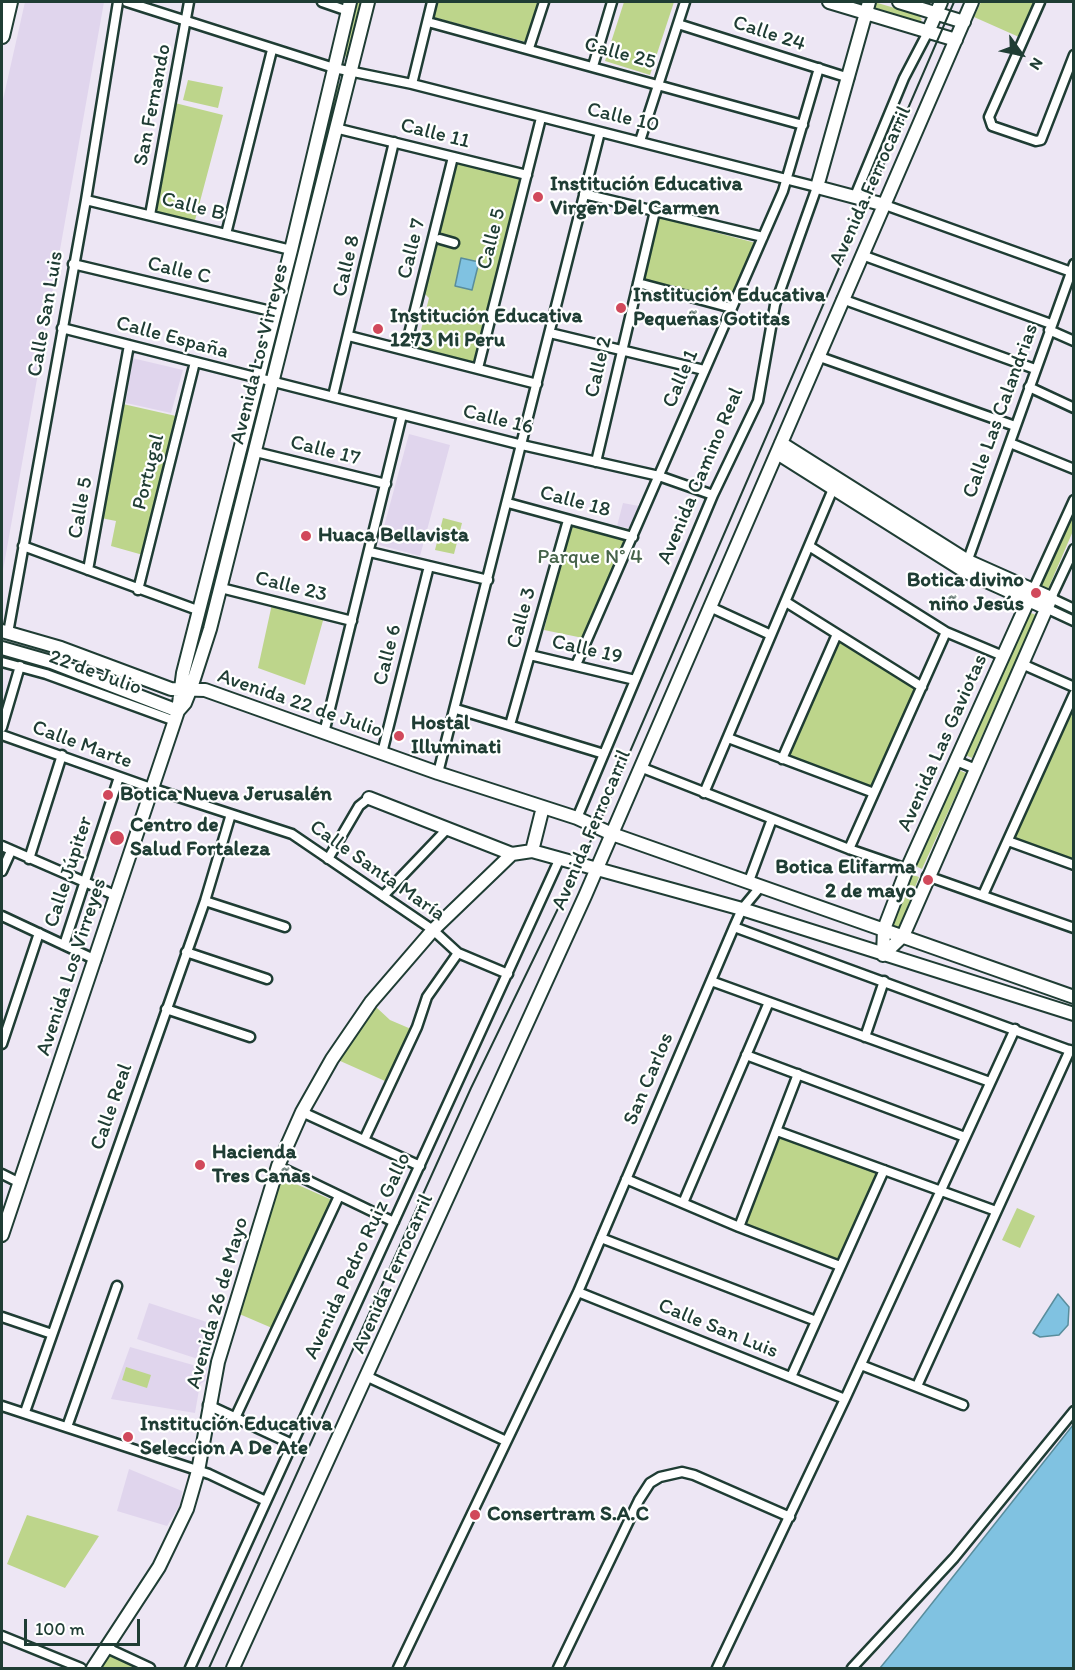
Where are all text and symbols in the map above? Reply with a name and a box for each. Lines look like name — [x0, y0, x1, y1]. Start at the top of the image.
street label: Calle 24 — [730, 10, 808, 58]
north arrow — [991, 24, 1051, 84]
street label: Calle 25 — [581, 32, 659, 76]
street label: San Fernando — [129, 42, 177, 168]
text: N — [1026, 54, 1047, 74]
street label: Calle 10 — [584, 97, 662, 139]
street label: Avenida Ferrocarril — [825, 102, 917, 270]
street label: Calle 11 — [398, 113, 472, 155]
place label: Institución Educativa Virgen Del Carmen — [550, 172, 742, 222]
street label: Calle B — [159, 187, 227, 227]
marker: Institución Educativa Virgen Del Carmen — [531, 190, 545, 204]
street label: Calle 5 — [472, 206, 512, 272]
street label: Calle 7 — [392, 216, 432, 282]
street label: Calle 8 — [328, 233, 366, 299]
street label: Calle San Luis — [23, 249, 69, 379]
street label: Calle C — [145, 251, 213, 291]
street label: Avenida Los Virreyes — [225, 261, 295, 447]
place label: Institución Educativa Pequeñas Gotitas — [633, 283, 825, 333]
marker: Institución Educativa Pequeñas Gotitas — [614, 301, 628, 315]
place label: Institución Educativa 1273 Mi Peru — [390, 304, 582, 354]
street label: Calle España — [113, 311, 231, 365]
street label: Calle Las Calandrias — [958, 320, 1044, 502]
marker: Institución Educativa 1273 Mi Peru — [371, 322, 385, 336]
street label: Calle 2 — [580, 334, 618, 400]
street label: Calle 1 — [658, 346, 704, 412]
street label: Avenida Camino Real — [652, 384, 750, 568]
street label: Calle 16 — [460, 399, 536, 441]
street label: Calle 17 — [287, 430, 363, 472]
street label: Portugal — [127, 431, 171, 513]
street label: Calle 5 — [63, 475, 99, 541]
street label: Calle 18 — [537, 480, 613, 524]
place label: Huaca Bellavista — [318, 523, 469, 549]
marker: Huaca Bellavista — [299, 529, 313, 543]
park label: Parque N° 4 — [537, 545, 643, 571]
street label: Calle 23 — [252, 566, 330, 608]
place label: Botica divino niño Jesús — [907, 568, 1024, 618]
street label: Calle 3 — [502, 585, 542, 651]
marker: Botica divino niño Jesús — [1029, 586, 1043, 600]
street label: Calle 6 — [368, 622, 408, 688]
street label: Calle 19 — [549, 630, 625, 670]
street label: 22 de Julio — [45, 645, 145, 701]
street label: Avenida Las Gaviotas — [893, 650, 993, 836]
street label: Avenida 22 de Julio — [214, 664, 386, 744]
place label: Hostal Illuminati — [411, 711, 501, 761]
street label: Calle Marte — [29, 715, 135, 775]
marker: Hostal Illuminati — [392, 729, 406, 743]
street label: Avenida Ferrocarril — [547, 746, 637, 914]
place label: Botica Nueva Jerusalén — [120, 782, 332, 808]
marker: Botica Nueva Jerusalén — [101, 788, 115, 802]
street label: Calle Júpiter — [39, 813, 99, 931]
place label: Centro de Salud Fortaleza — [130, 813, 270, 863]
street label: Calle Santa María — [304, 815, 450, 927]
marker: Centro de Salud Fortaleza — [108, 829, 126, 847]
place label: Botica Elifarma 2 de mayo — [775, 855, 916, 905]
marker: Botica Elifarma 2 de mayo — [921, 873, 935, 887]
street label: Avenida Los Virreyes — [31, 875, 113, 1059]
street label: San Carlos — [618, 1029, 680, 1129]
street label: Calle Real — [85, 1060, 139, 1154]
place label: Hacienda Tres Cañas — [212, 1140, 311, 1190]
street label: Avenida Pedro Ruiz Gallo — [299, 1149, 417, 1363]
marker: Hacienda Tres Cañas — [193, 1158, 207, 1172]
street label: Avenida Ferrocarril — [347, 1190, 439, 1358]
street label: Avenida 26 de Mayo — [181, 1214, 255, 1392]
street label: Calle San Luis — [654, 1294, 782, 1364]
place label: Institución Educativa Seleccion A De Ate — [140, 1412, 332, 1462]
marker: Institución Educativa Seleccion A De Ate — [121, 1430, 135, 1444]
place label: Consertram S.A.C — [487, 1502, 649, 1528]
marker: Consertram S.A.C — [468, 1508, 482, 1522]
scale bar — [27, 1607, 142, 1645]
text: 100 m — [35, 1618, 85, 1640]

